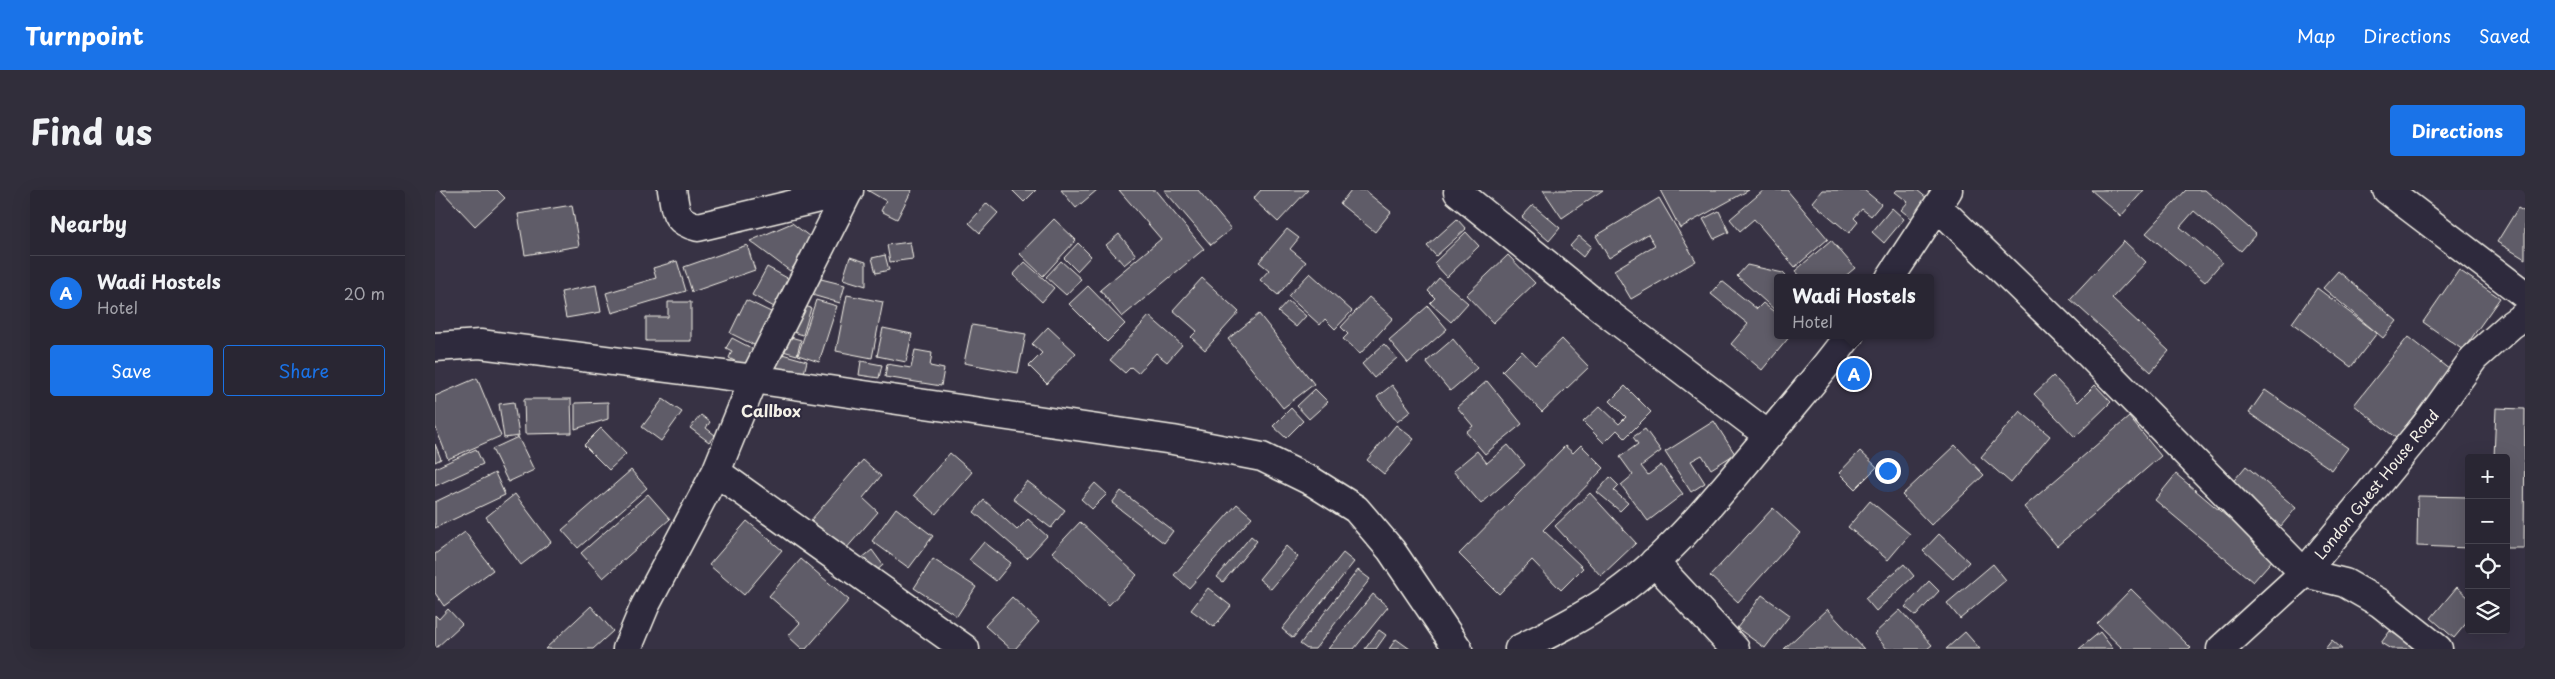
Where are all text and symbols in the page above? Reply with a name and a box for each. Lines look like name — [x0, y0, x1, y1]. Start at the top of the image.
text: Turnpoint — [25, 17, 144, 53]
text: Map — [2297, 22, 2335, 49]
text: Directions — [2363, 22, 2451, 49]
text: Saved — [2479, 22, 2530, 49]
text: Find us — [30, 104, 152, 157]
button: Directions — [2390, 105, 2525, 156]
text: Nearby — [50, 207, 127, 239]
text: Wadi Hostels — [97, 267, 221, 295]
popup — [1774, 274, 1934, 339]
text: A — [60, 281, 72, 305]
text: 20 m — [344, 281, 385, 305]
text: Wadi Hostels — [1792, 281, 1916, 309]
text: Hotel — [97, 295, 138, 319]
text: Hotel — [1792, 309, 1833, 333]
button: Save — [50, 345, 213, 396]
button: Share — [223, 345, 385, 396]
pin: A — [1838, 355, 1870, 393]
district label: Callbox — [741, 398, 801, 422]
street label: London Guest House Road — [2308, 404, 2444, 564]
map controls — [2465, 454, 2510, 634]
button: + — [2465, 454, 2510, 499]
your location — [1875, 458, 1901, 484]
button: − — [2465, 499, 2510, 544]
button: locate — [2465, 544, 2510, 589]
button: layers — [2465, 589, 2510, 634]

